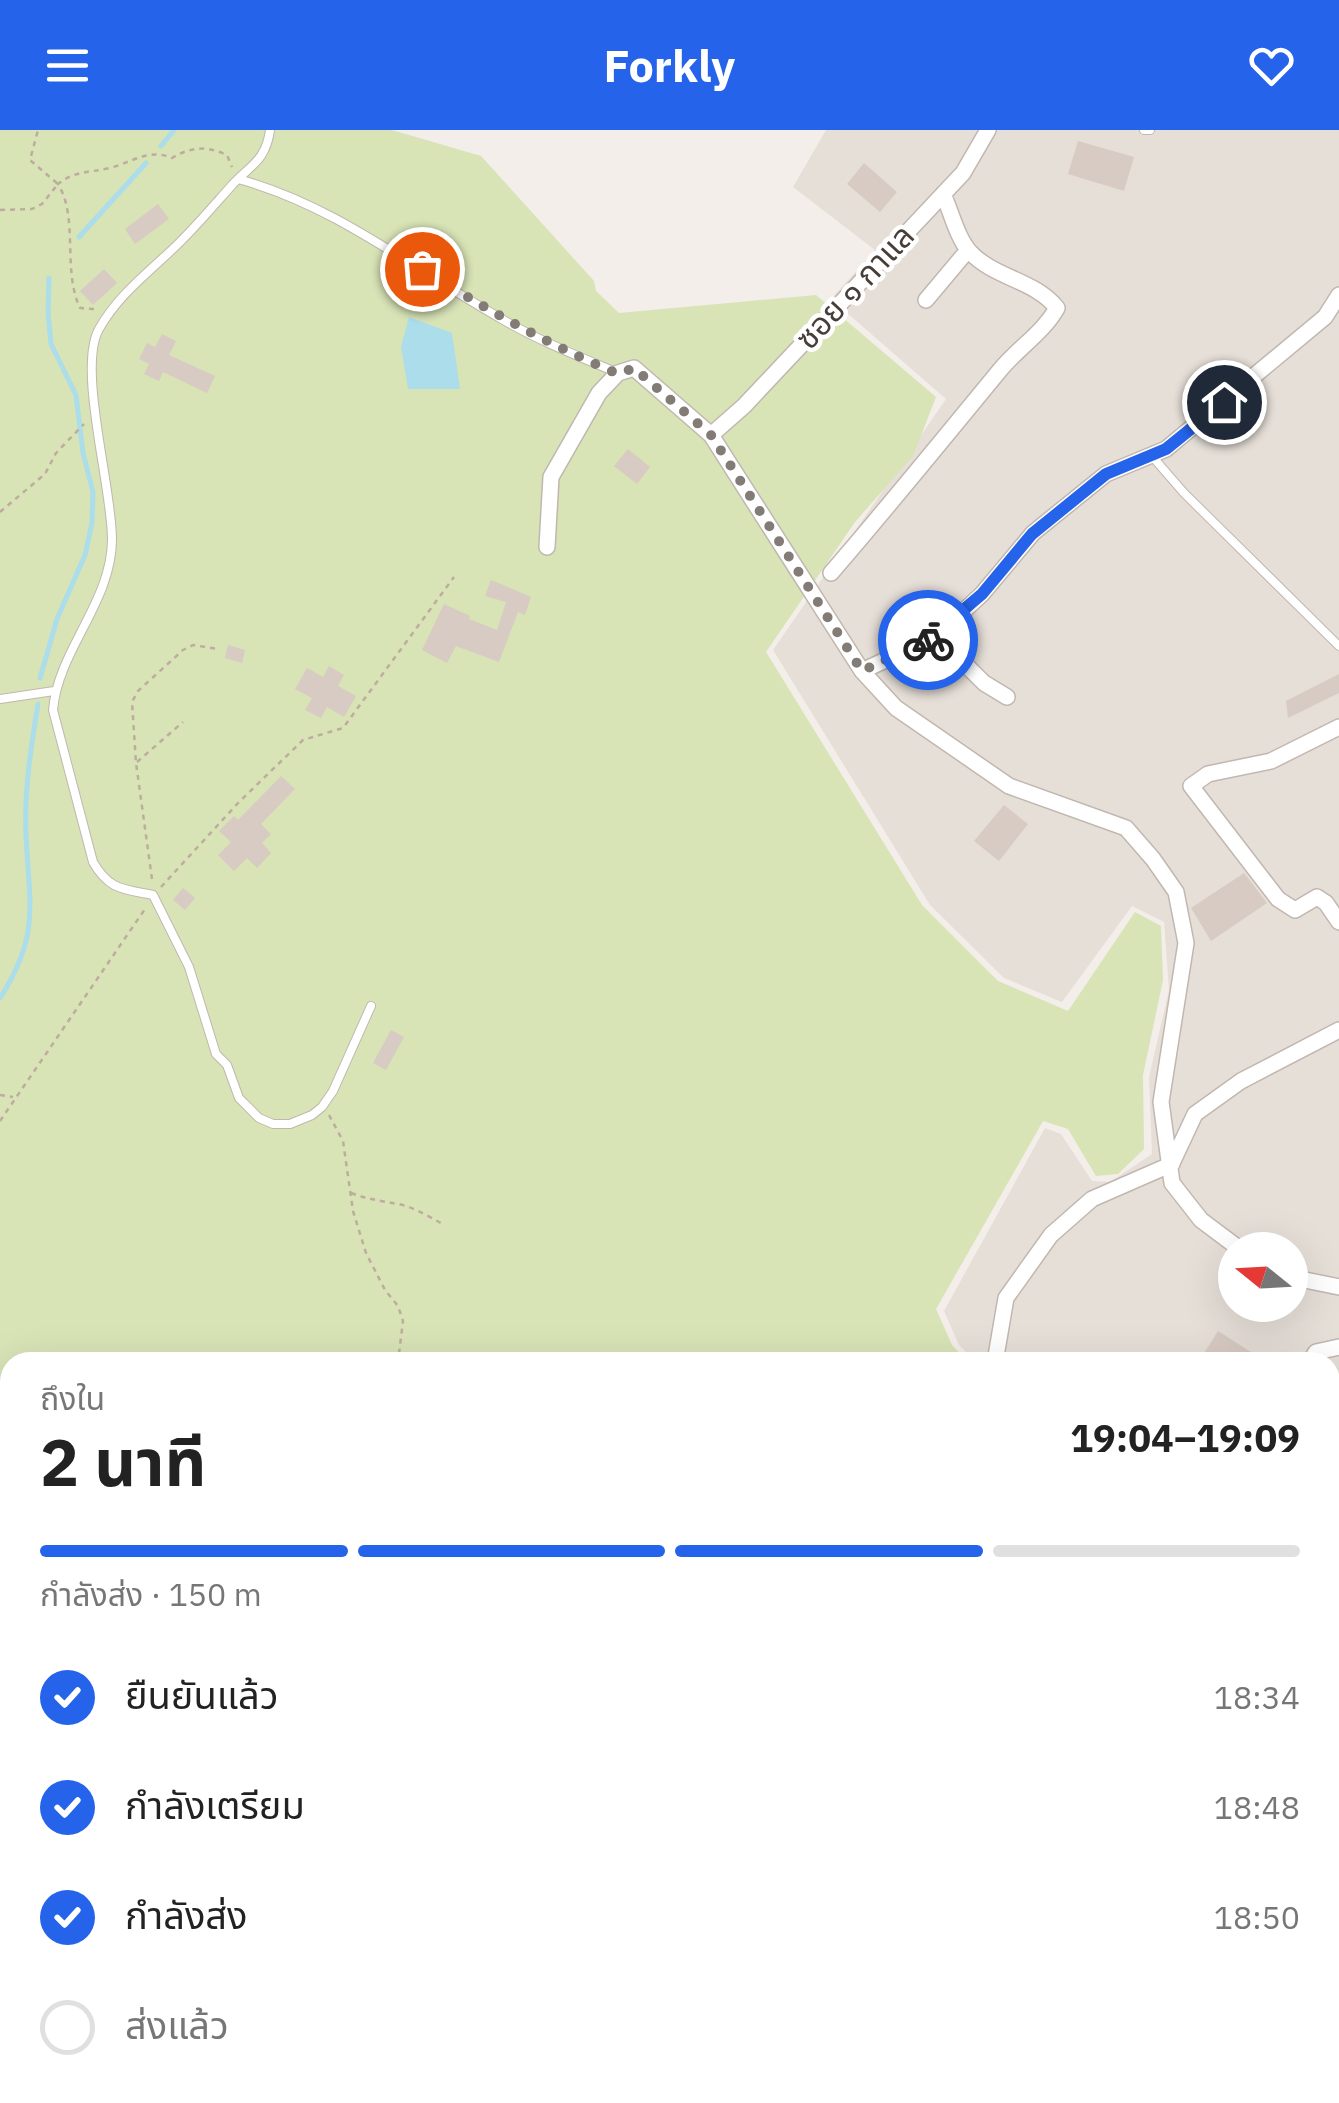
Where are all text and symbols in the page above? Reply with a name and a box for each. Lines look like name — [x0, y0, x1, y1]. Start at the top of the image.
text: Forkly — [604, 36, 735, 94]
icon: menu — [40, 38, 95, 93]
icon: heart — [1244, 38, 1299, 93]
street label: ซอย ๑ กาแล — [786, 215, 923, 358]
pin — [380, 227, 465, 312]
icon: bag — [395, 242, 450, 297]
pin — [1182, 360, 1267, 445]
icon: home — [1197, 375, 1252, 430]
courier — [878, 590, 978, 690]
icon: bike — [901, 613, 956, 668]
north arrow — [1218, 1232, 1308, 1322]
map controls — [1218, 1232, 1308, 1322]
text: ถึงใน — [40, 1377, 105, 1419]
text: 19:04–19:09 — [1070, 1413, 1300, 1462]
text: 2 นาที — [40, 1419, 206, 1504]
text: กำลังส่ง · 150 m — [40, 1573, 262, 1615]
icon: check — [40, 1670, 95, 1725]
text: ยืนยันแล้ว — [125, 1670, 278, 1719]
text: 18:34 — [1214, 1676, 1300, 1718]
icon: check — [40, 1780, 95, 1835]
text: กำลังเตรียม — [125, 1780, 305, 1829]
text: 18:48 — [1214, 1786, 1300, 1828]
icon: check — [40, 1890, 95, 1945]
text: กำลังส่ง — [125, 1890, 247, 1939]
text: 18:50 — [1214, 1896, 1300, 1938]
text: ส่งแล้ว — [125, 2000, 229, 2049]

